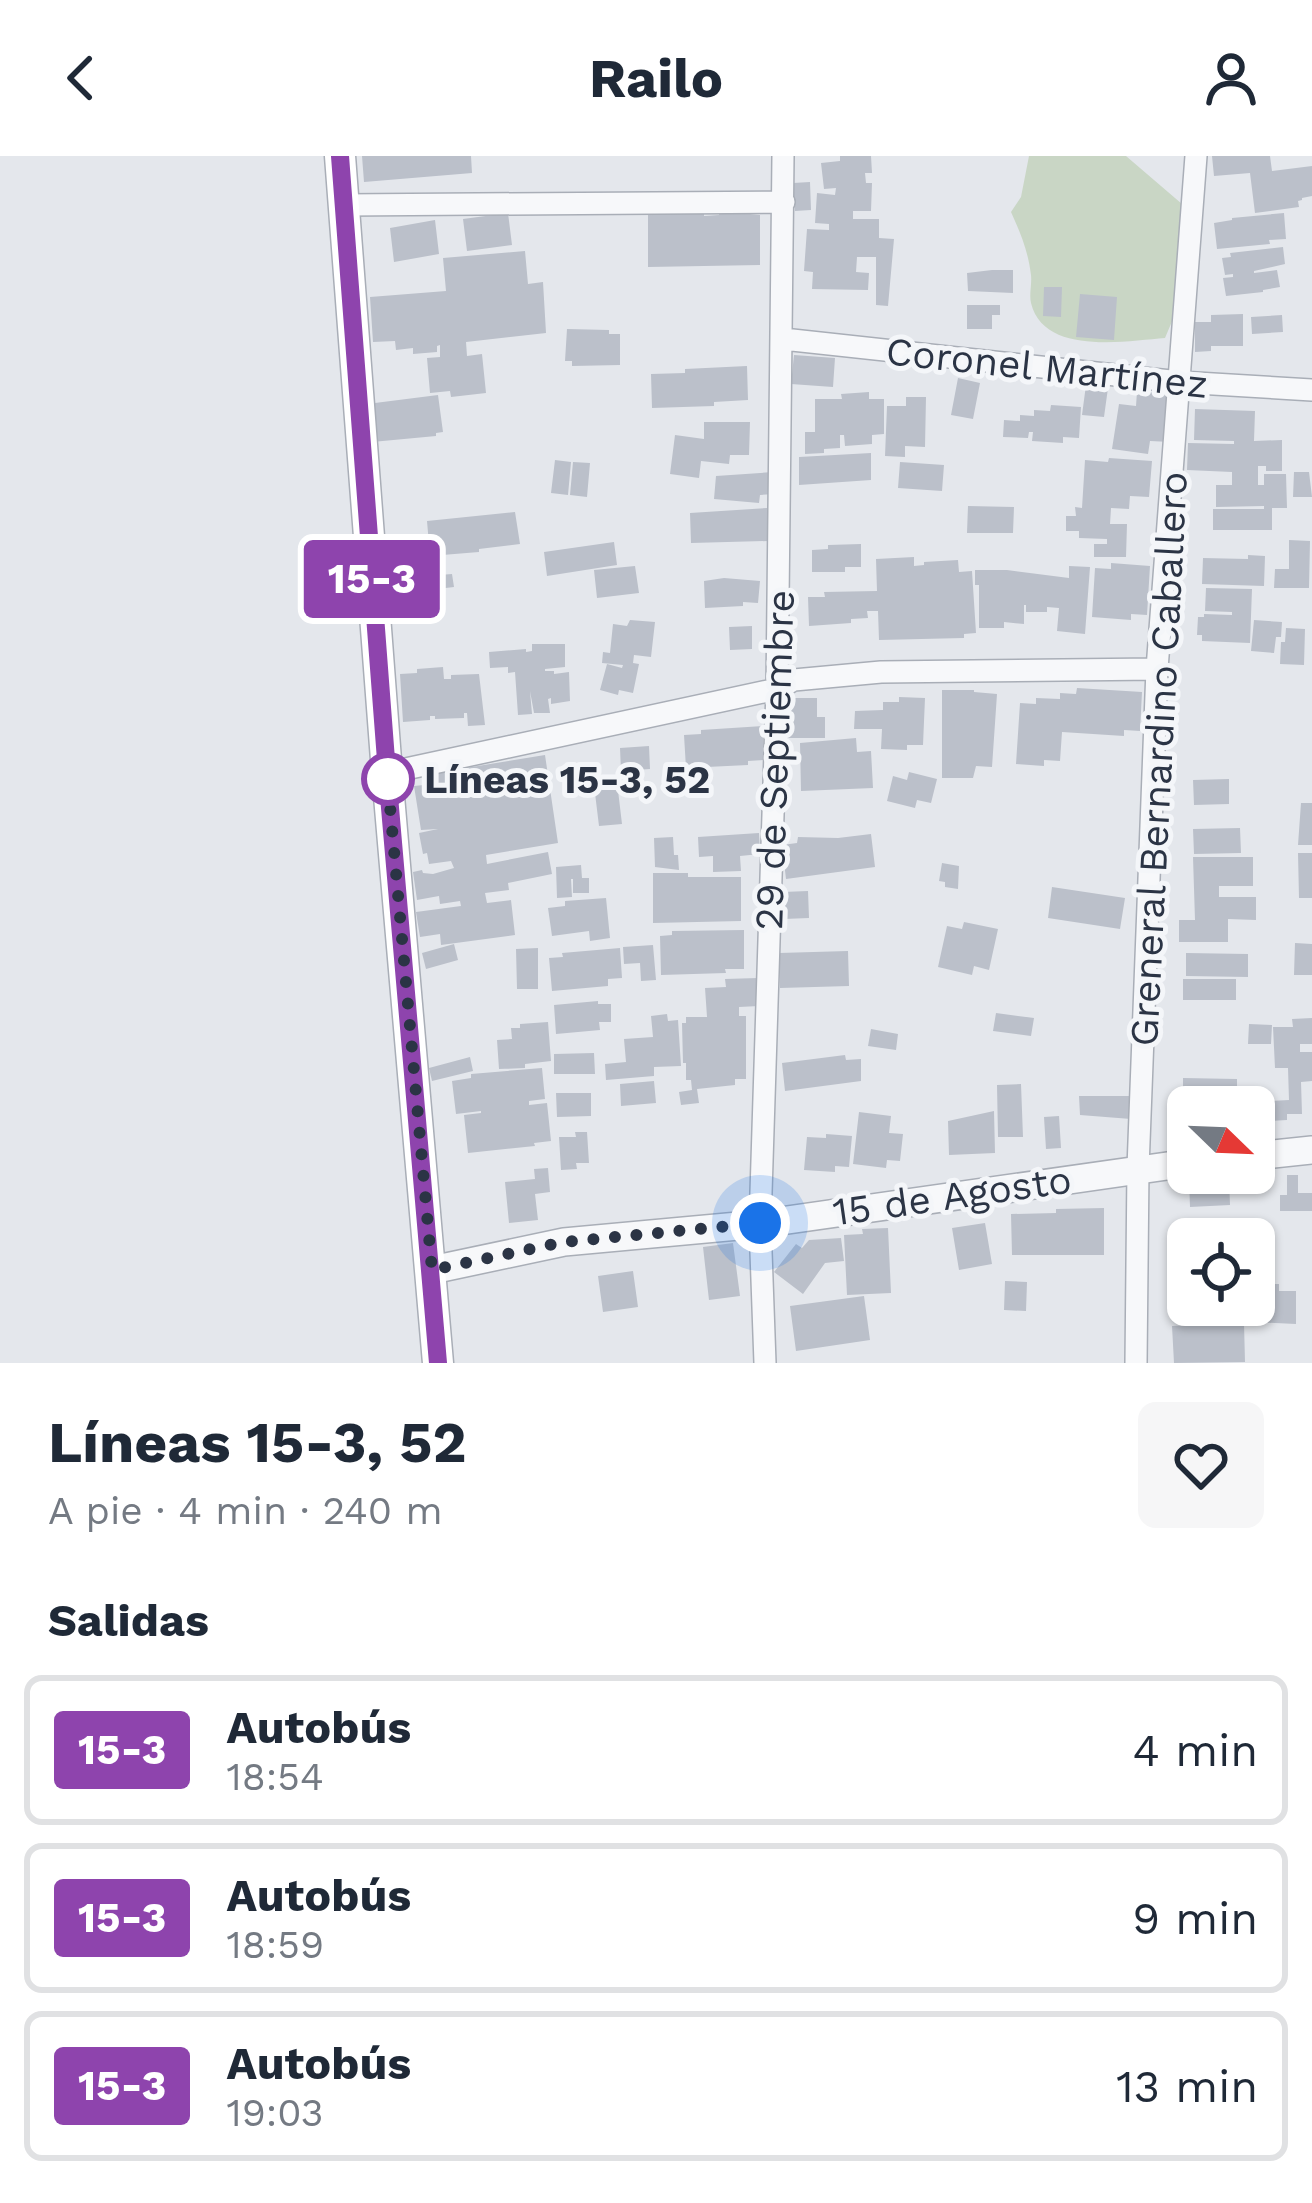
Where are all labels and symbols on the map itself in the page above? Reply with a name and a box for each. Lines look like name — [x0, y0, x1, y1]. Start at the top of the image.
street label: Coronel Martínez — [884, 328, 1210, 407]
street label: Greneral Bernardino Caballero — [1121, 471, 1196, 1048]
line badge: 15-3 — [288, 540, 456, 618]
street label: 29 de Septiembre — [746, 589, 803, 931]
marker: Líneas 15-3, 52 — [363, 754, 413, 804]
place label: Líneas 15-3, 52 — [424, 757, 710, 802]
north arrow — [1167, 1086, 1275, 1194]
street label: 15 de Agosto — [830, 1157, 1074, 1234]
your location — [730, 1193, 790, 1253]

